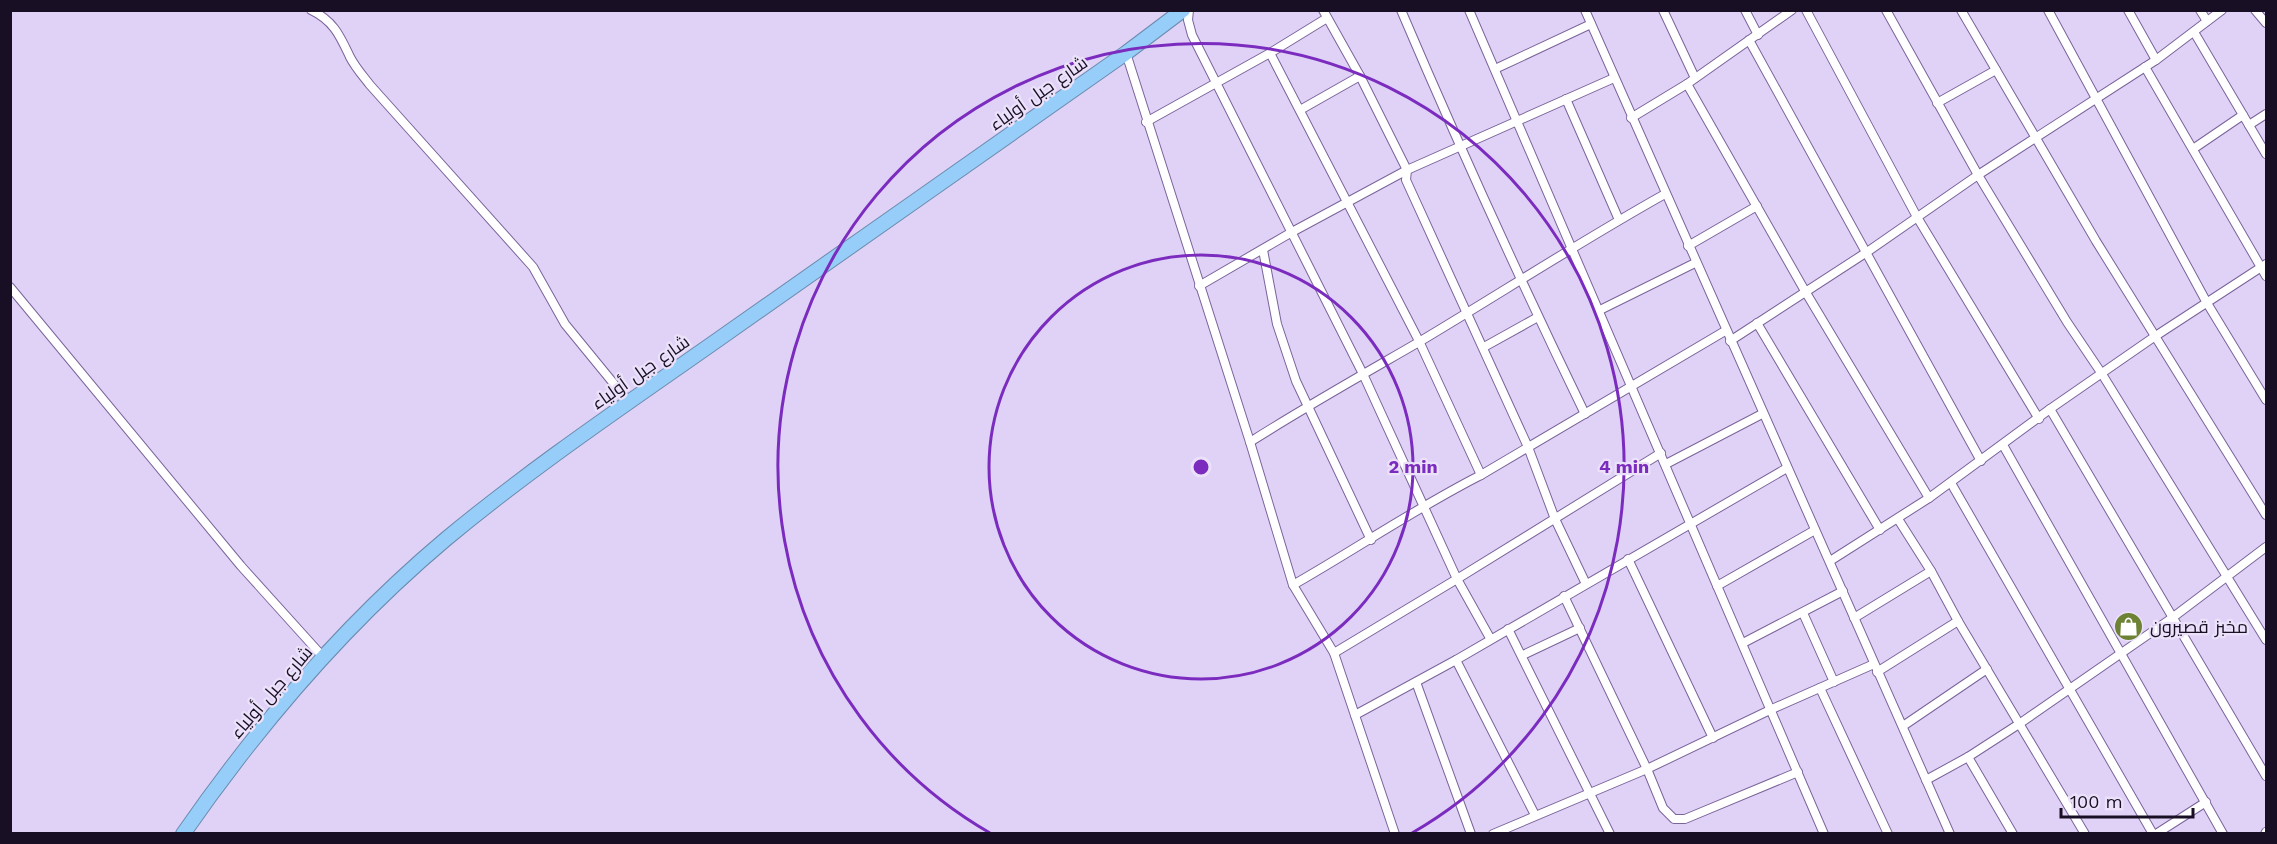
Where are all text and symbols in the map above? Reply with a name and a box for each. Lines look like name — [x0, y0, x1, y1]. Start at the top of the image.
street label: شارع جبل أولياء — [985, 51, 1092, 136]
street label: شارع جبل أولياء — [587, 330, 694, 415]
text: 2 min — [1388, 456, 1438, 477]
text: 4 min — [1599, 456, 1649, 477]
centre of rings — [1191, 457, 1211, 477]
shop icon: مخبز قصيرون — [2113, 610, 2145, 642]
place label: مخبز قصيرون — [2150, 616, 2248, 638]
street label: شارع جبل أولياء — [225, 642, 318, 744]
scale bar — [2061, 781, 2193, 819]
text: 100 m — [2070, 791, 2123, 812]

